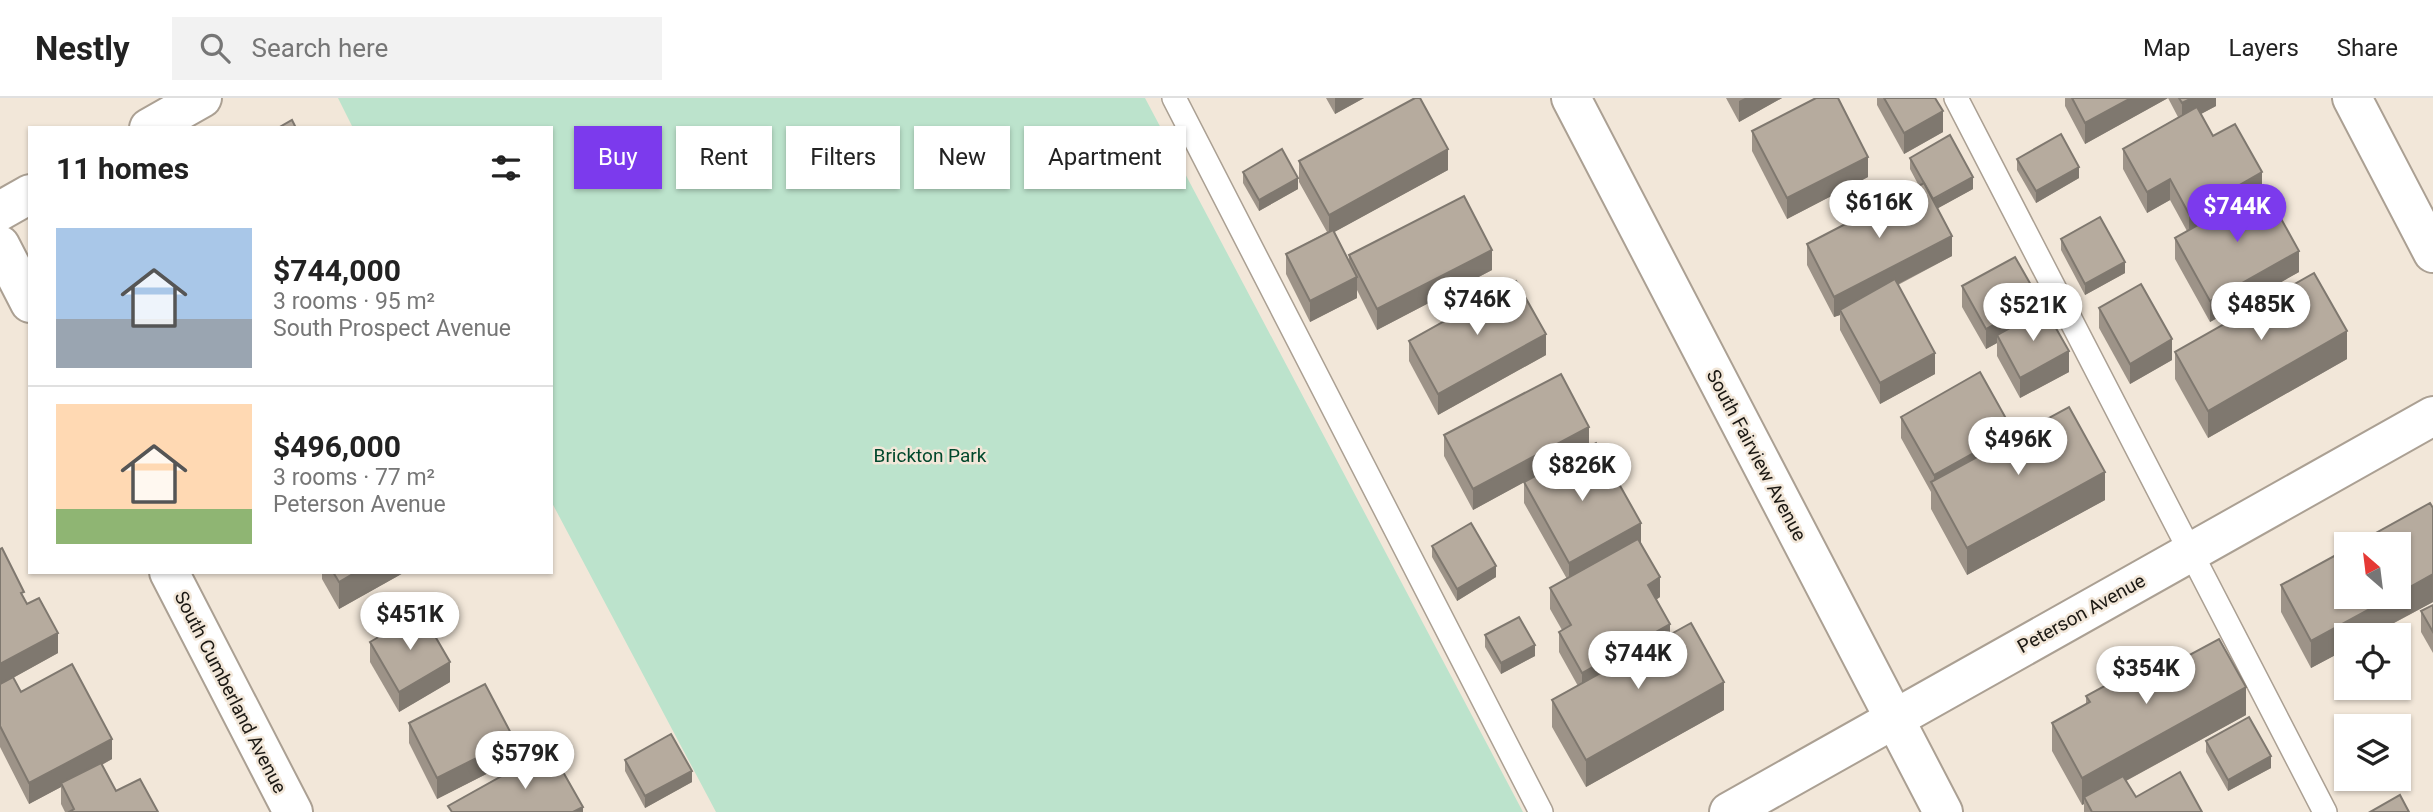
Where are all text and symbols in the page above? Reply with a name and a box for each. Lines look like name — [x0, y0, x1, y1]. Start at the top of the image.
search box — [172, 17, 662, 80]
text: Nestly — [35, 29, 130, 68]
icon: search — [196, 29, 234, 67]
text: Search here — [252, 33, 388, 63]
text: Map — [2143, 34, 2191, 62]
text: Layers — [2229, 34, 2299, 62]
text: Share — [2337, 34, 2398, 62]
chip: Buy — [574, 126, 662, 189]
chip: Rent — [676, 126, 772, 189]
chip: Filters — [786, 126, 900, 189]
chip: New — [914, 126, 1010, 189]
chip: Apartment — [1024, 126, 1186, 189]
icon: filters — [487, 149, 525, 187]
text: 11 homes — [56, 151, 189, 186]
pin: $616K — [1830, 180, 1928, 240]
pin: $744K — [2188, 184, 2286, 244]
text: $616K — [1845, 189, 1913, 216]
text: $744K — [2203, 193, 2271, 220]
text: $744,000 — [273, 253, 401, 288]
icon: home — [112, 256, 196, 340]
pin: $746K — [1428, 278, 1526, 337]
pin: $485K — [2212, 282, 2310, 342]
pin: $521K — [1984, 284, 2082, 343]
text: $746K — [1443, 286, 1511, 313]
text: 3 rooms · 95 m² — [273, 288, 435, 315]
text: $485K — [2227, 291, 2295, 318]
text: $521K — [1999, 292, 2067, 319]
text: South Prospect Avenue — [273, 315, 511, 342]
street label: South Fairview Avenue — [1702, 366, 1811, 545]
pin: $496K — [1969, 418, 2067, 477]
text: $496K — [1984, 426, 2052, 453]
text: $496,000 — [273, 429, 401, 464]
icon: home — [112, 432, 196, 516]
park label: Brickton Park — [874, 444, 987, 467]
pin: $826K — [1533, 444, 1631, 503]
text: $826K — [1548, 452, 1616, 479]
text: 3 rooms · 77 m² — [273, 464, 435, 491]
text: Peterson Avenue — [273, 491, 446, 518]
north arrow — [2334, 532, 2412, 609]
map controls — [2334, 532, 2411, 791]
street label: Peterson Avenue — [2013, 569, 2149, 658]
street label: South Cumberland Avenue — [170, 587, 292, 797]
pin: $451K — [361, 592, 459, 652]
text: $451K — [376, 601, 444, 628]
button: locate — [2334, 623, 2411, 700]
pin: $744K — [1589, 632, 1687, 691]
text: $744K — [1604, 640, 1672, 667]
pin: $354K — [2097, 646, 2195, 706]
text: $354K — [2112, 655, 2180, 682]
button: layers — [2334, 714, 2411, 791]
pin: $579K — [476, 732, 574, 791]
text: $579K — [491, 740, 559, 767]

